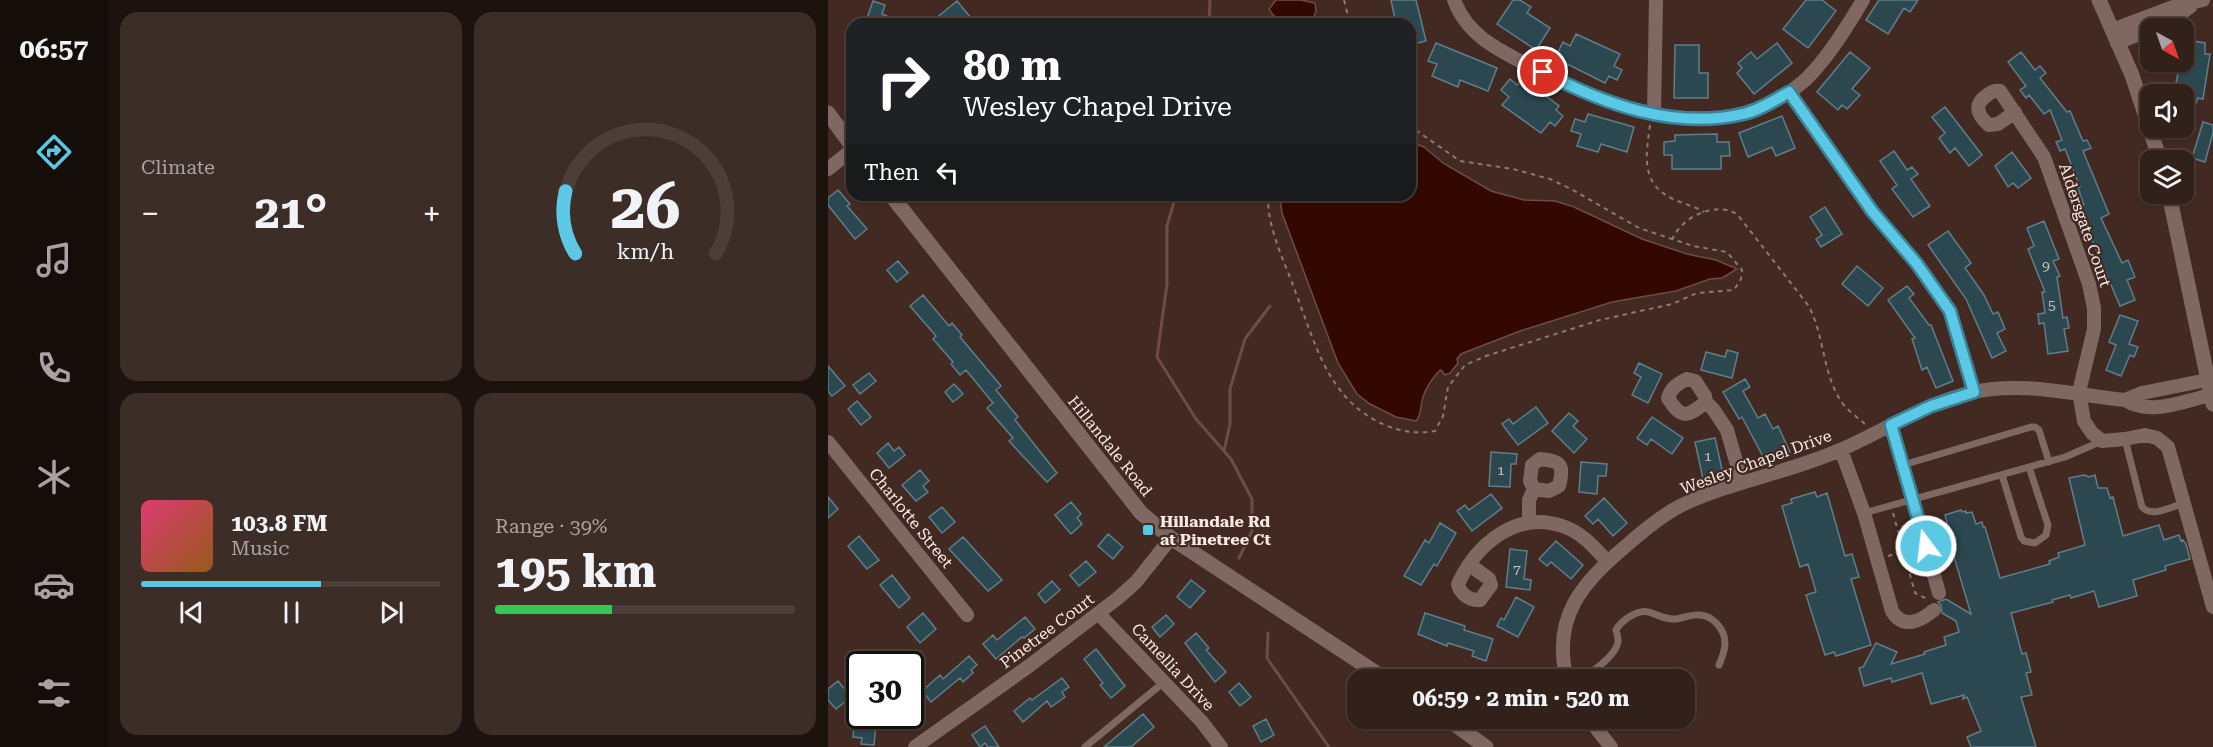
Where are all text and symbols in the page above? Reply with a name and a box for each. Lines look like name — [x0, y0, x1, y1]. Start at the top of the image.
north arrow — [2140, 18, 2194, 72]
map controls — [2140, 18, 2194, 204]
text: 06:57 — [20, 33, 88, 65]
text: 80 m — [963, 41, 1061, 90]
icon: right — [864, 42, 942, 120]
pin — [1517, 46, 1568, 97]
icon: arrive — [1526, 55, 1559, 88]
button: sound — [2140, 84, 2194, 138]
text: Wesley Chapel Drive — [963, 91, 1232, 123]
icon: directions — [33, 131, 75, 173]
button: layers — [2140, 150, 2194, 204]
text: Climate — [141, 155, 215, 179]
icon: left — [931, 156, 964, 189]
text: Then — [864, 160, 919, 185]
street label: Aldersgate Court — [2055, 161, 2115, 289]
text: 26 — [610, 170, 680, 243]
text: 21° — [255, 186, 327, 239]
text: − — [141, 194, 159, 233]
text: + — [423, 194, 441, 233]
icon: music — [33, 239, 75, 281]
text: km/h — [616, 239, 674, 264]
house number: 9 — [2042, 258, 2050, 274]
house number: 5 — [2048, 297, 2056, 313]
icon: phone — [33, 347, 75, 389]
street label: Hillandale Road — [1064, 392, 1156, 500]
street label: Wesley Chapel Drive — [1678, 426, 1834, 498]
house number: 1 — [1704, 448, 1712, 464]
icon: climate — [33, 456, 75, 498]
house number: 1 — [1497, 462, 1505, 478]
street label: Charlotte Street — [865, 464, 957, 572]
text: 103.8 FM — [231, 511, 328, 536]
place label: Hillandale Rd at Pinetree Ct — [1160, 512, 1272, 549]
text: Range · 39% — [495, 514, 607, 538]
position arrow — [1894, 514, 1958, 578]
marker: Hillandale Rd at Pinetree Ct — [1141, 523, 1155, 537]
text: Music — [231, 536, 290, 560]
text: 195 km — [495, 545, 656, 598]
house number: 7 — [1513, 561, 1521, 577]
icon: car — [33, 564, 75, 606]
street label: Pinetree Court — [996, 589, 1098, 673]
icon: previous — [175, 596, 208, 629]
icon: pause — [275, 596, 308, 629]
icon: next — [375, 596, 408, 629]
street label: Camellia Drive — [1128, 619, 1219, 715]
speed limit sign: 30 — [846, 651, 924, 729]
icon: filters — [33, 672, 75, 714]
text: 06:59 · 2 min · 520 m — [1412, 686, 1630, 711]

